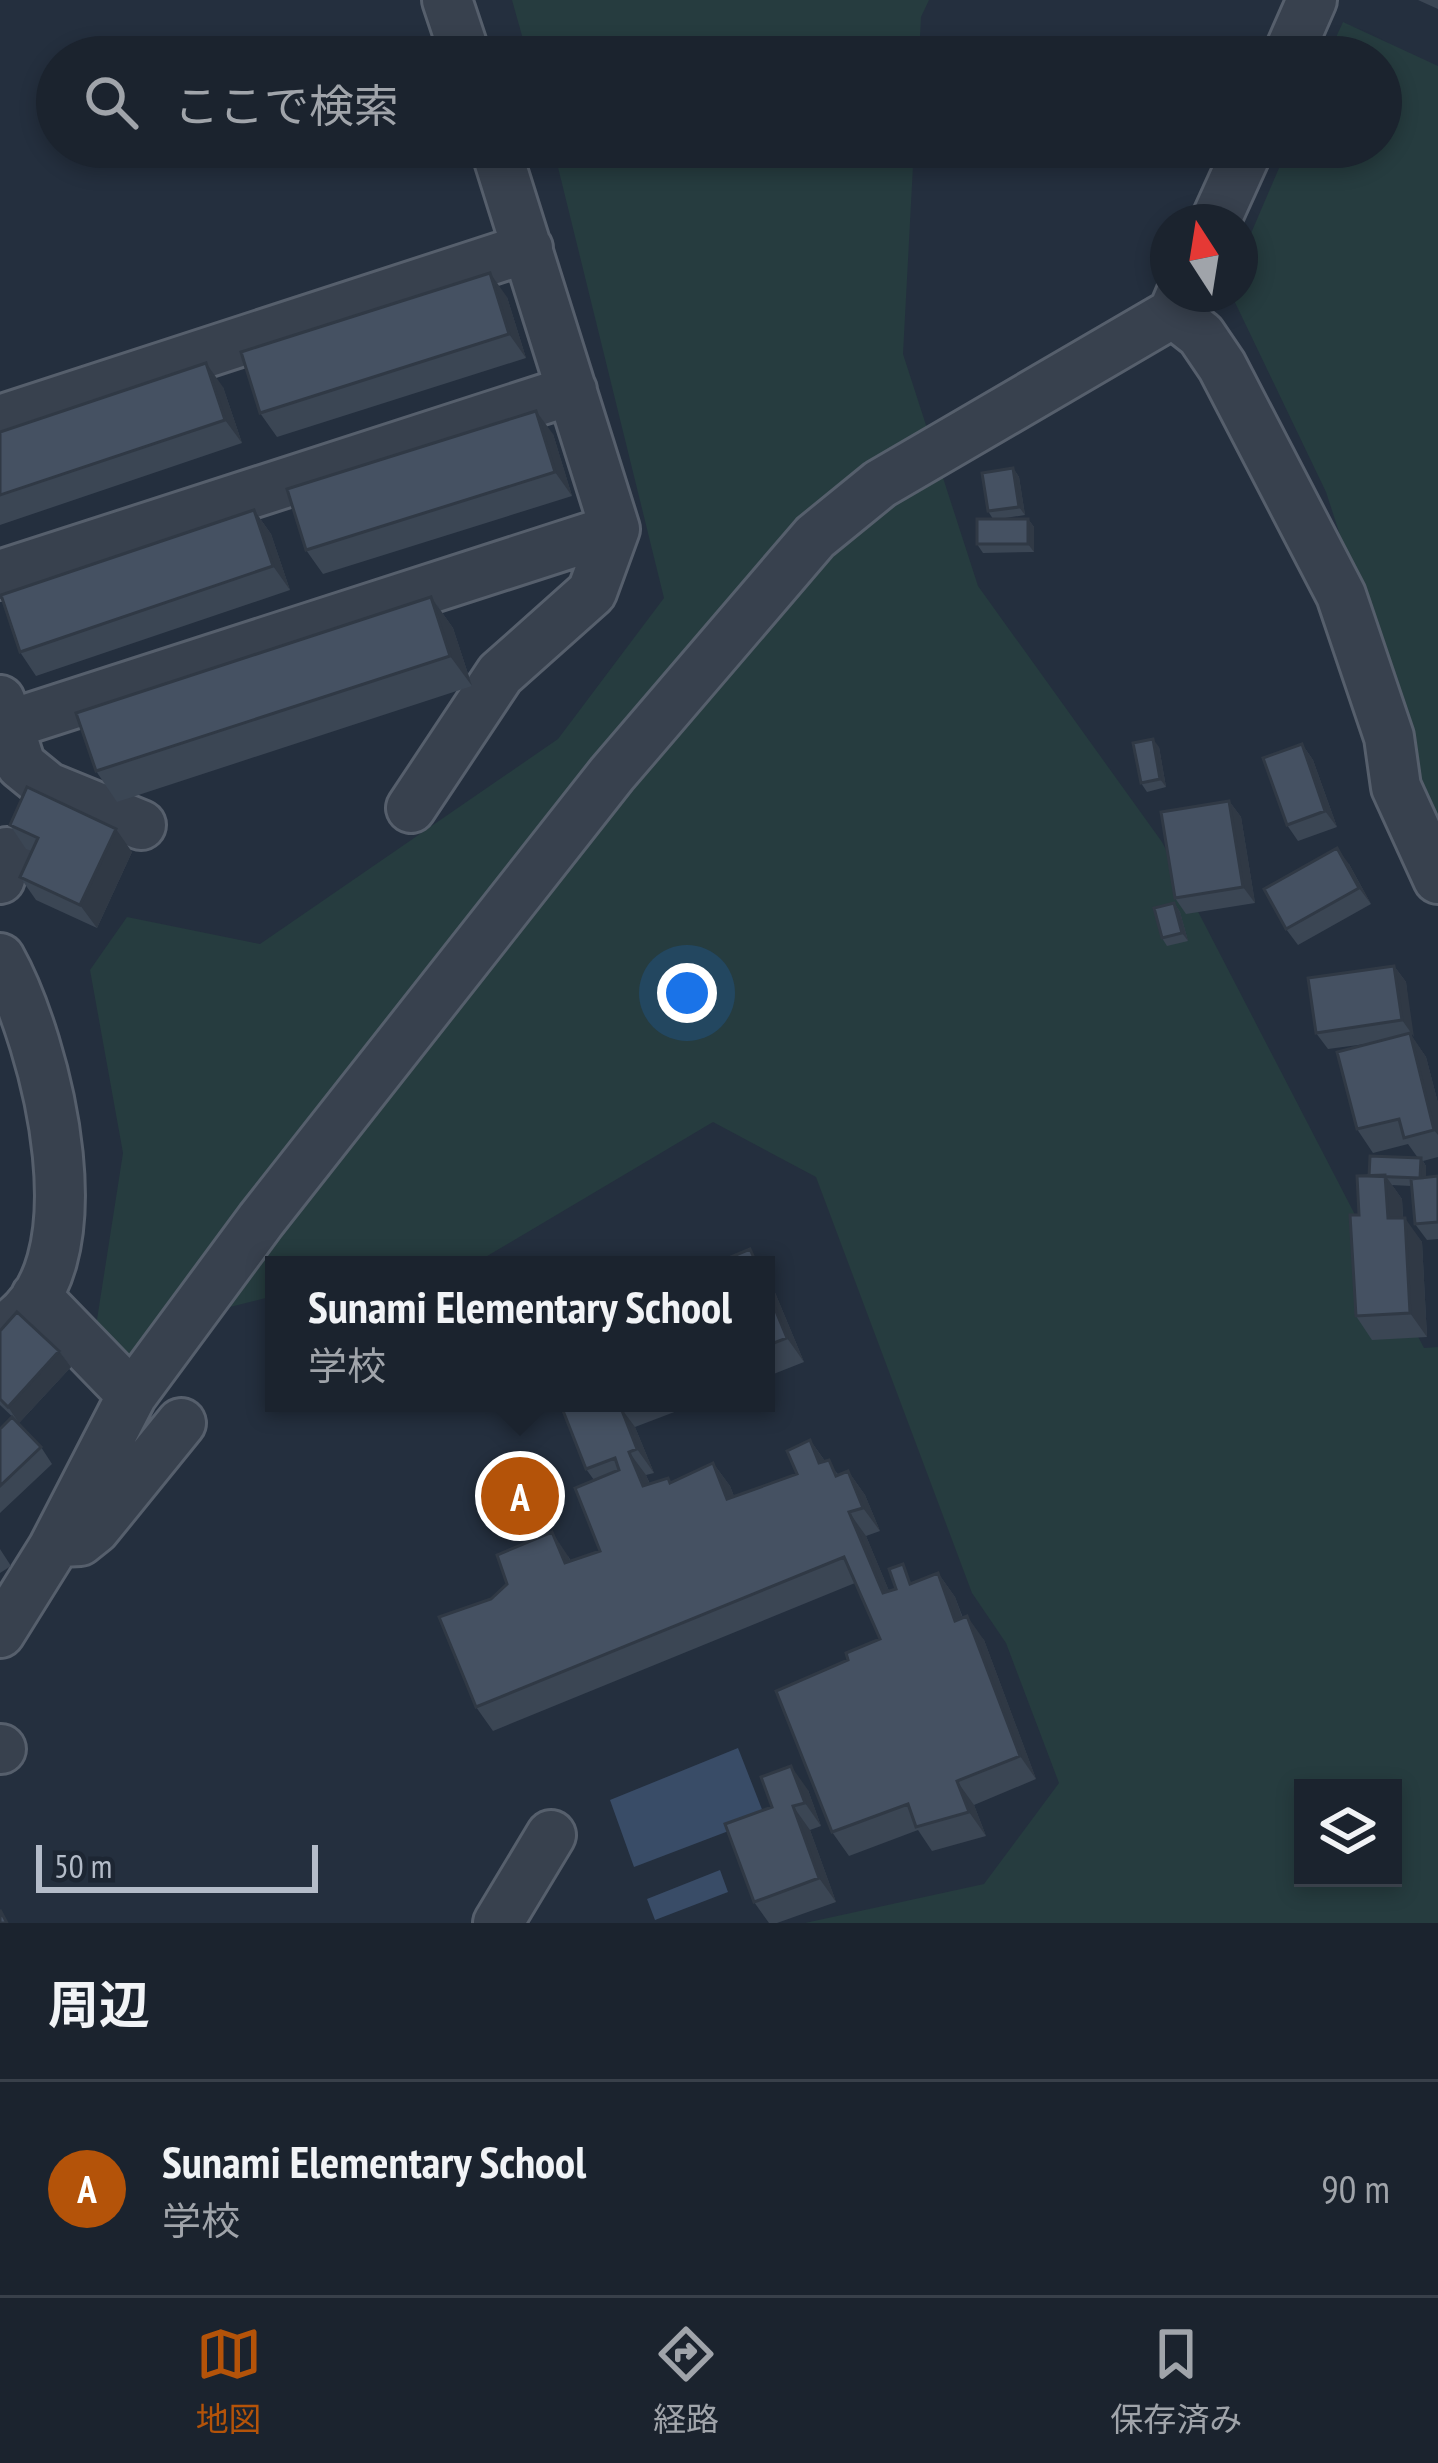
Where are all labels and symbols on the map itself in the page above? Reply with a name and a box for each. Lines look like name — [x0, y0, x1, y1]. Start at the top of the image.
north arrow — [1150, 204, 1258, 312]
your location — [657, 963, 717, 1023]
pin: A — [481, 1451, 559, 1541]
scale bar — [36, 1839, 318, 1892]

